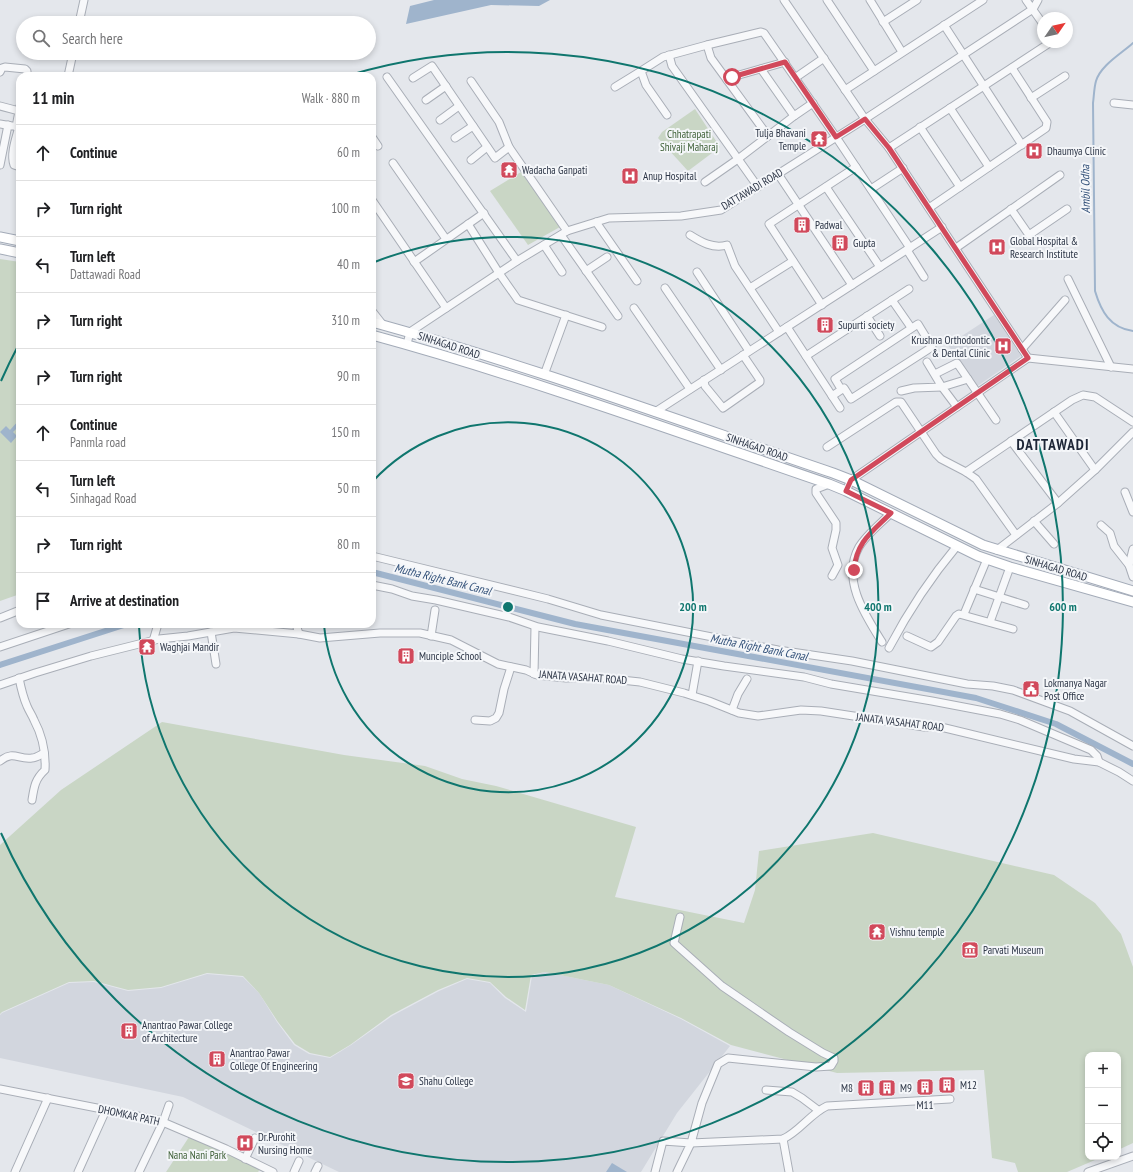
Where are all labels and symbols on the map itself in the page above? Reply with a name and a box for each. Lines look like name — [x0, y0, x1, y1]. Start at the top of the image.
north arrow — [1037, 12, 1073, 48]
route start — [723, 68, 741, 86]
place label: Tulja Bhavani Temple — [755, 126, 806, 153]
park label: Chhatrapati Shivaji Maharaj — [660, 127, 718, 154]
temple icon: Tulja Bhavani Temple — [809, 129, 829, 149]
hospital icon: Dhaumya Clinic — [1024, 141, 1044, 161]
place label: Dhaumya Clinic — [1047, 144, 1106, 158]
temple icon: Wadacha Ganpati — [499, 160, 519, 180]
place label: Wadacha Ganpati — [522, 163, 587, 177]
water label: Ambil Odha — [1077, 163, 1093, 213]
street label: DATTAWADI ROAD — [719, 165, 785, 213]
hospital icon: Anup Hospital — [620, 166, 640, 186]
place label: Anup Hospital — [643, 169, 697, 183]
building icon: Padwal — [792, 215, 812, 235]
place label: Padwal — [815, 218, 843, 232]
building icon: Gupta — [830, 233, 850, 253]
place label: Global Hospital & Research Institute — [1010, 234, 1078, 261]
place label: Gupta — [853, 236, 875, 250]
hospital icon: Global Hospital & Research Institute — [987, 237, 1007, 257]
building icon: Supurti society — [815, 315, 835, 335]
place label: Supurti society — [838, 318, 895, 332]
street label: SINHAGAD ROAD — [416, 328, 482, 362]
place label: Krushna Orthodontic & Dental Clinic — [911, 333, 990, 360]
hospital icon: Krushna Orthodontic & Dental Clinic — [993, 336, 1013, 356]
street label: SINHAGAD ROAD — [724, 430, 790, 464]
district label: DATTAWADI — [1017, 435, 1089, 454]
street label: SINHAGAD ROAD — [1023, 552, 1089, 584]
water label: Mutha Right Bank Canal — [393, 560, 494, 599]
route end — [845, 561, 863, 579]
text: 200 m — [679, 599, 707, 614]
text: 400 m — [864, 599, 892, 614]
text: 600 m — [1049, 599, 1077, 614]
centre of rings — [501, 600, 515, 614]
water label: Mutha Right Bank Canal — [709, 630, 810, 664]
temple icon: Waghjai Mandir — [137, 637, 157, 657]
place label: Waghjai Mandir — [160, 640, 219, 654]
building icon: Munciple School — [396, 646, 416, 666]
place label: Munciple School — [419, 649, 482, 663]
street label: JANATA VASAHAT ROAD — [537, 667, 628, 687]
place label: Lokmanya Nagar Post Office — [1044, 676, 1107, 703]
public building icon: Lokmanya Nagar Post Office — [1021, 679, 1041, 699]
street label: JANATA VASAHAT ROAD — [854, 710, 945, 734]
temple icon: Vishnu temple — [867, 922, 887, 942]
place label: Vishnu temple — [889, 925, 945, 939]
museum icon: Parvati Museum — [960, 940, 980, 960]
place label: Parvati Museum — [983, 943, 1043, 957]
place label: Anantrao Pawar College of Architecture — [142, 1018, 233, 1045]
building icon: Anantrao Pawar College of Architecture — [119, 1021, 139, 1041]
place label: Anantrao Pawar College Of Engineering — [230, 1046, 318, 1073]
building icon: Anantrao Pawar College Of Engineering — [207, 1049, 227, 1069]
school or university icon: Shahu College — [396, 1071, 416, 1091]
place label: Shahu College — [419, 1074, 474, 1088]
building icon: M12 — [937, 1075, 957, 1095]
building icon: M11 — [915, 1077, 935, 1097]
building icon: M8 — [856, 1078, 876, 1098]
building icon: M9 — [877, 1078, 897, 1098]
place label: M12 — [960, 1078, 977, 1092]
place label: M8 — [841, 1081, 853, 1095]
place label: M9 — [900, 1081, 912, 1095]
place label: M11 — [917, 1098, 933, 1112]
street label: DHOMKAR PATH — [97, 1102, 161, 1128]
place label: Dr.Purohit Nursing Home — [258, 1130, 313, 1157]
hospital icon: Dr.Purohit Nursing Home — [235, 1133, 255, 1153]
park label: Nana Nani Park — [168, 1148, 227, 1162]

